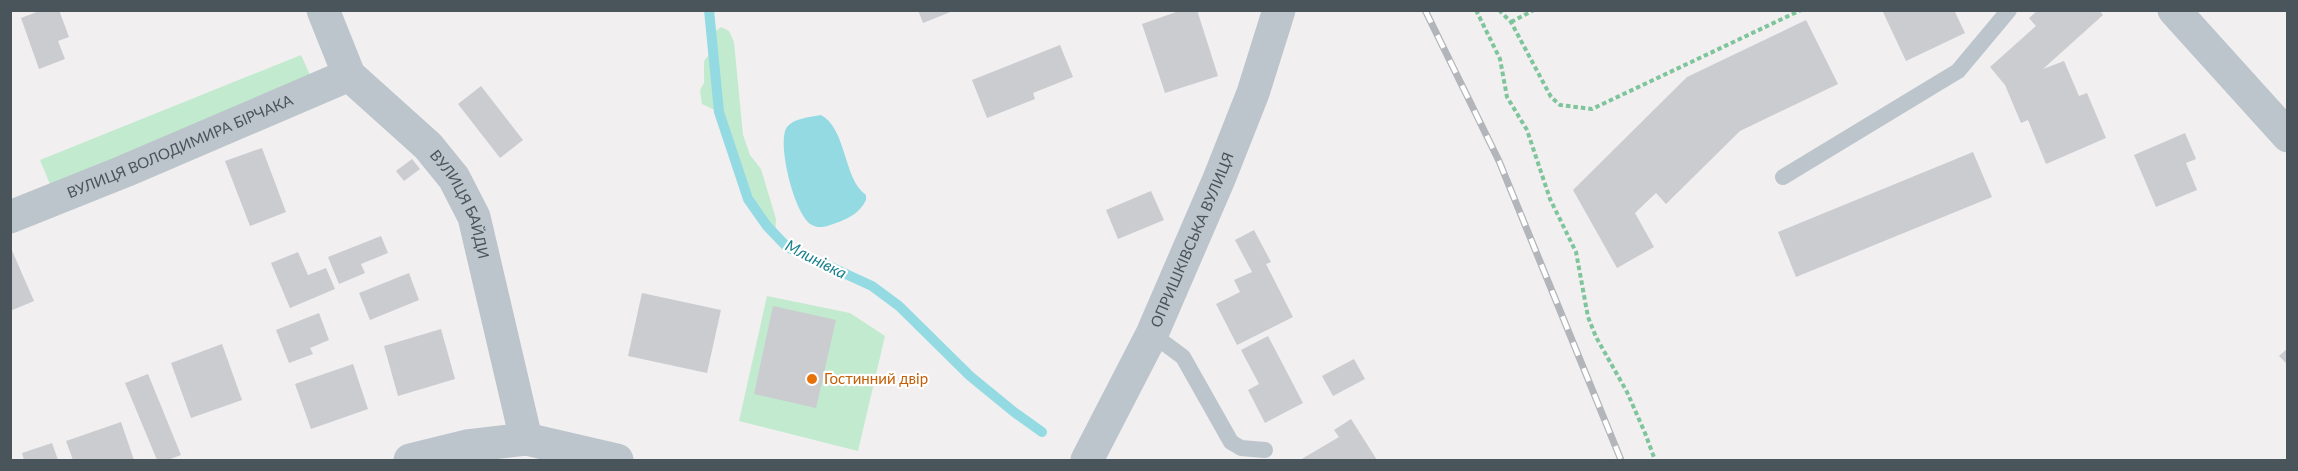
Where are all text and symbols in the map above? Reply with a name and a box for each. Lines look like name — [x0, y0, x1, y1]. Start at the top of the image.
street label: ВУЛИЦЯ ВОЛОДИМИРА БІРЧАКА — [64, 90, 296, 201]
street label: ВУЛИЦЯ БАЙДИ — [427, 146, 493, 260]
street label: ОПРИШКІВСЬКА ВУЛИЦЯ — [1146, 149, 1237, 330]
water label: Млинівка — [783, 235, 850, 282]
place label: Гостинний двір — [824, 369, 928, 387]
marker: Гостинний двір — [805, 372, 819, 386]

